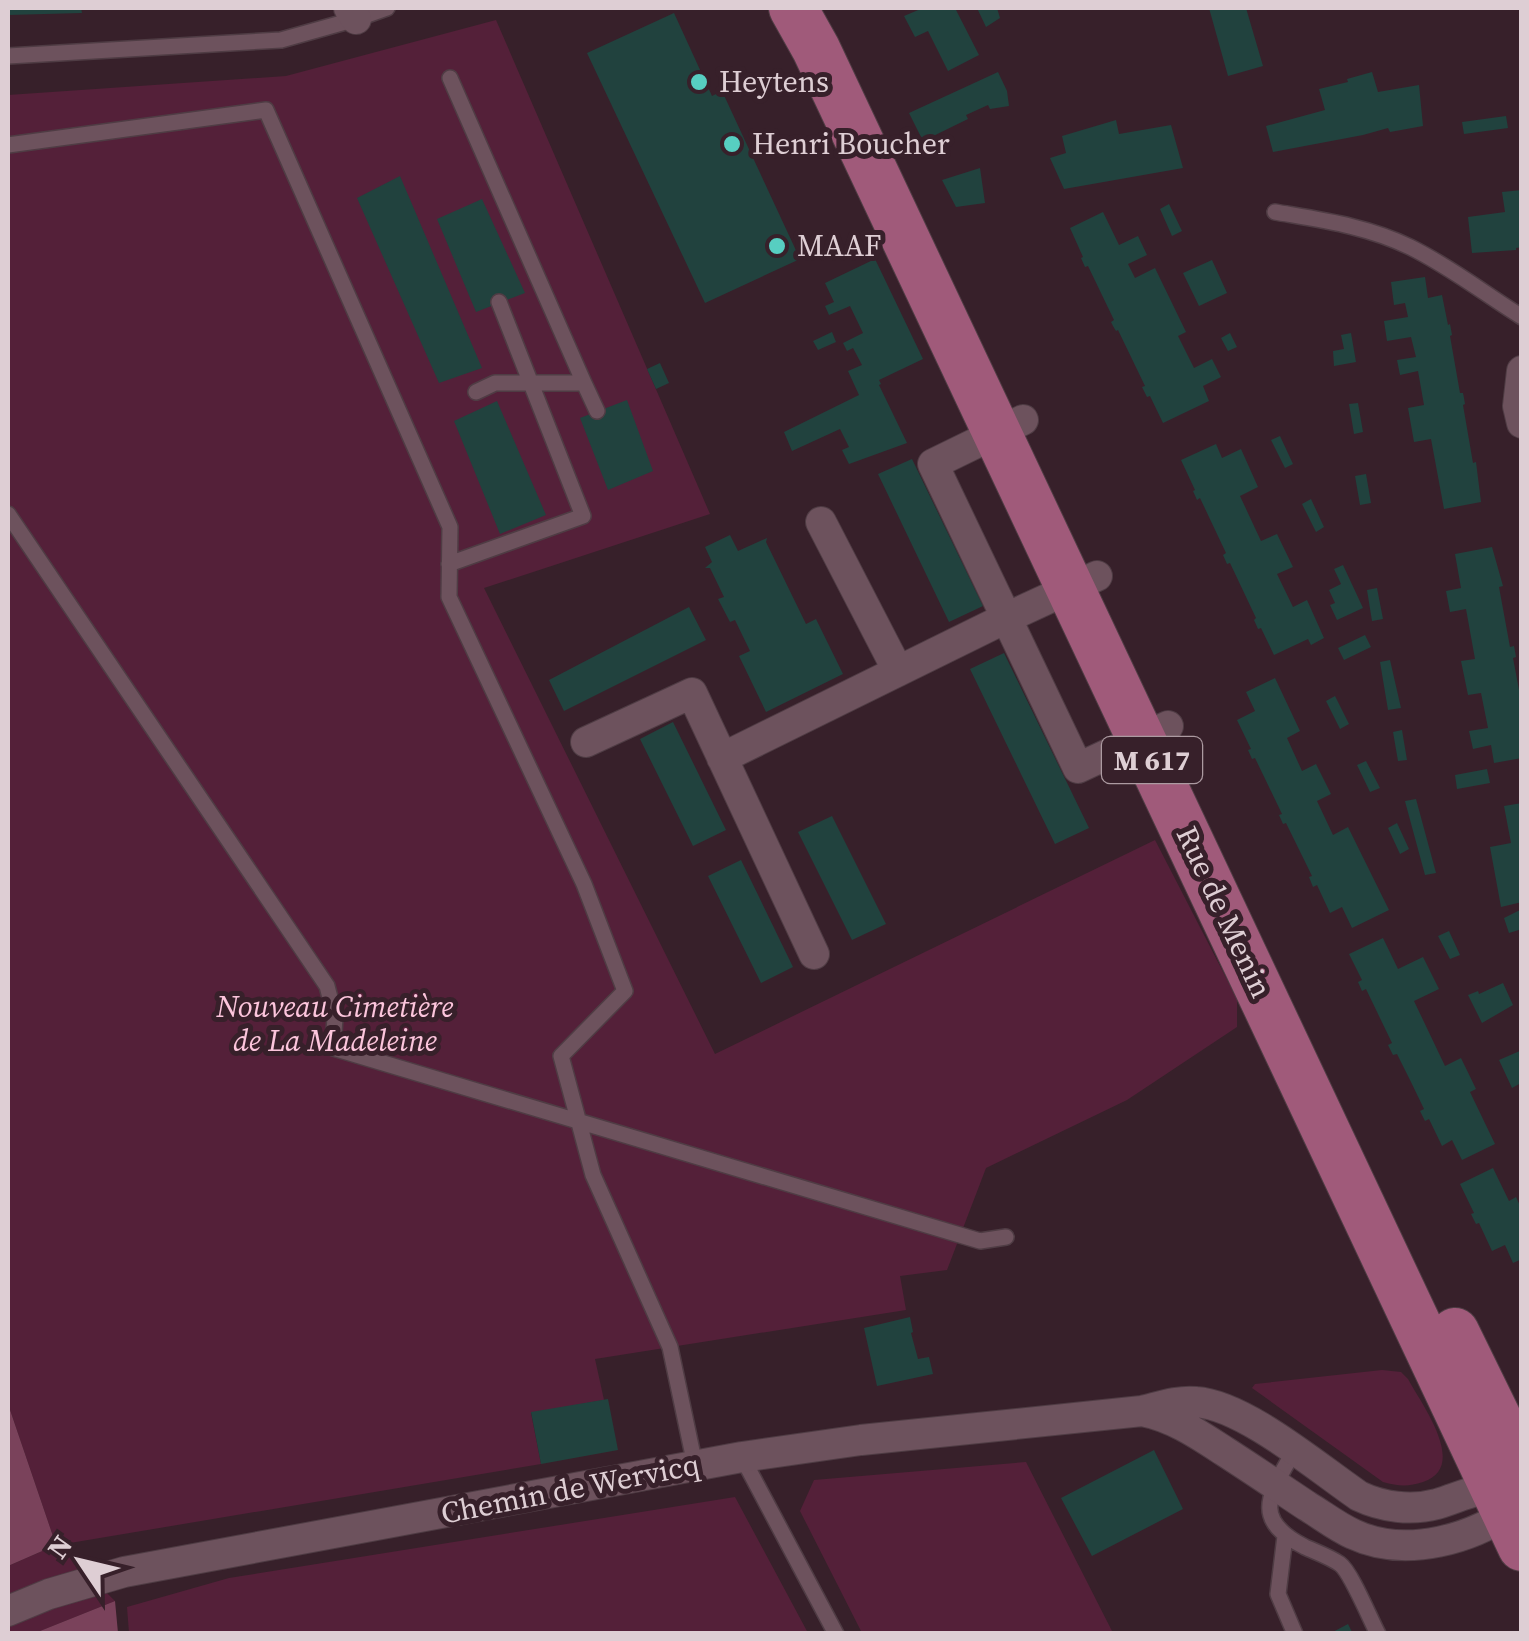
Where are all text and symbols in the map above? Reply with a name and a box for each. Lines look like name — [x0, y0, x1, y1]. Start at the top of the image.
place label: Heytens — [719, 61, 829, 102]
marker: Heytens — [688, 71, 710, 93]
place label: Henri Boucher — [752, 123, 950, 164]
marker: Henri Boucher — [721, 133, 743, 155]
place label: MAAF — [797, 225, 881, 266]
marker: MAAF — [766, 235, 788, 257]
road number: M 617 — [1102, 737, 1202, 783]
street label: Rue de Menin — [1167, 819, 1282, 1004]
park label: Nouveau Cimetière de La Madeleine — [215, 986, 454, 1061]
street label: Chemin de Wervicq — [437, 1443, 703, 1534]
north arrow — [30, 1511, 130, 1611]
text: N — [38, 1527, 81, 1566]

